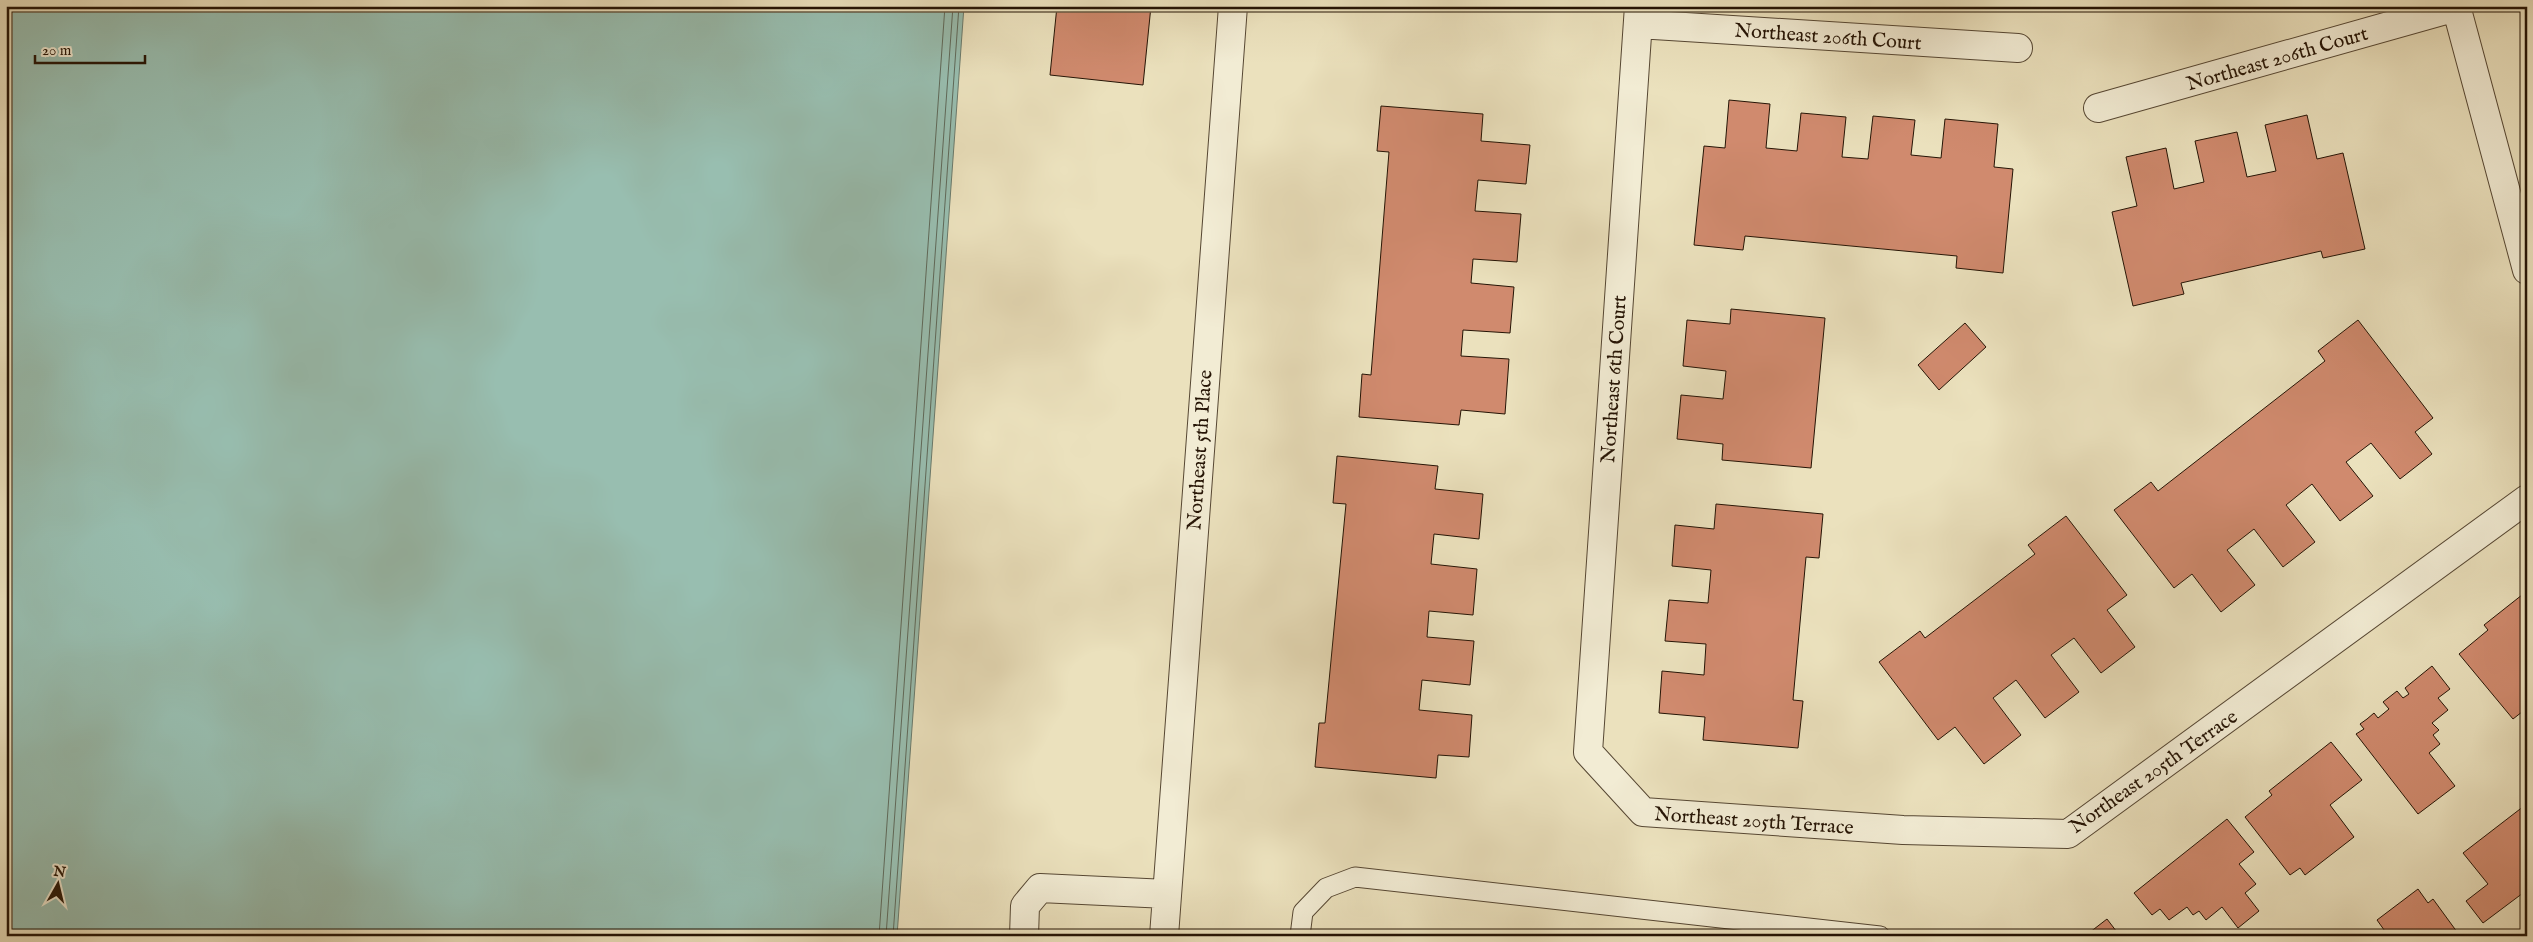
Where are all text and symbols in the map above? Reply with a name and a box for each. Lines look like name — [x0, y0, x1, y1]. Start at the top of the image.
street label: Northeast 206th Court — [1734, 18, 1922, 57]
street label: Northeast 206th Court — [2184, 22, 2371, 97]
scale bar — [35, 32, 145, 64]
text: 20 m — [42, 41, 72, 60]
street label: Northeast 6th Court — [1596, 294, 1633, 464]
street label: Northeast 5th Place — [1182, 369, 1219, 531]
street label: Northeast 205th Terrace — [2065, 705, 2243, 840]
street label: Northeast 205th Terrace — [1653, 802, 1854, 841]
north arrow — [32, 860, 82, 910]
text: N — [51, 862, 67, 882]

